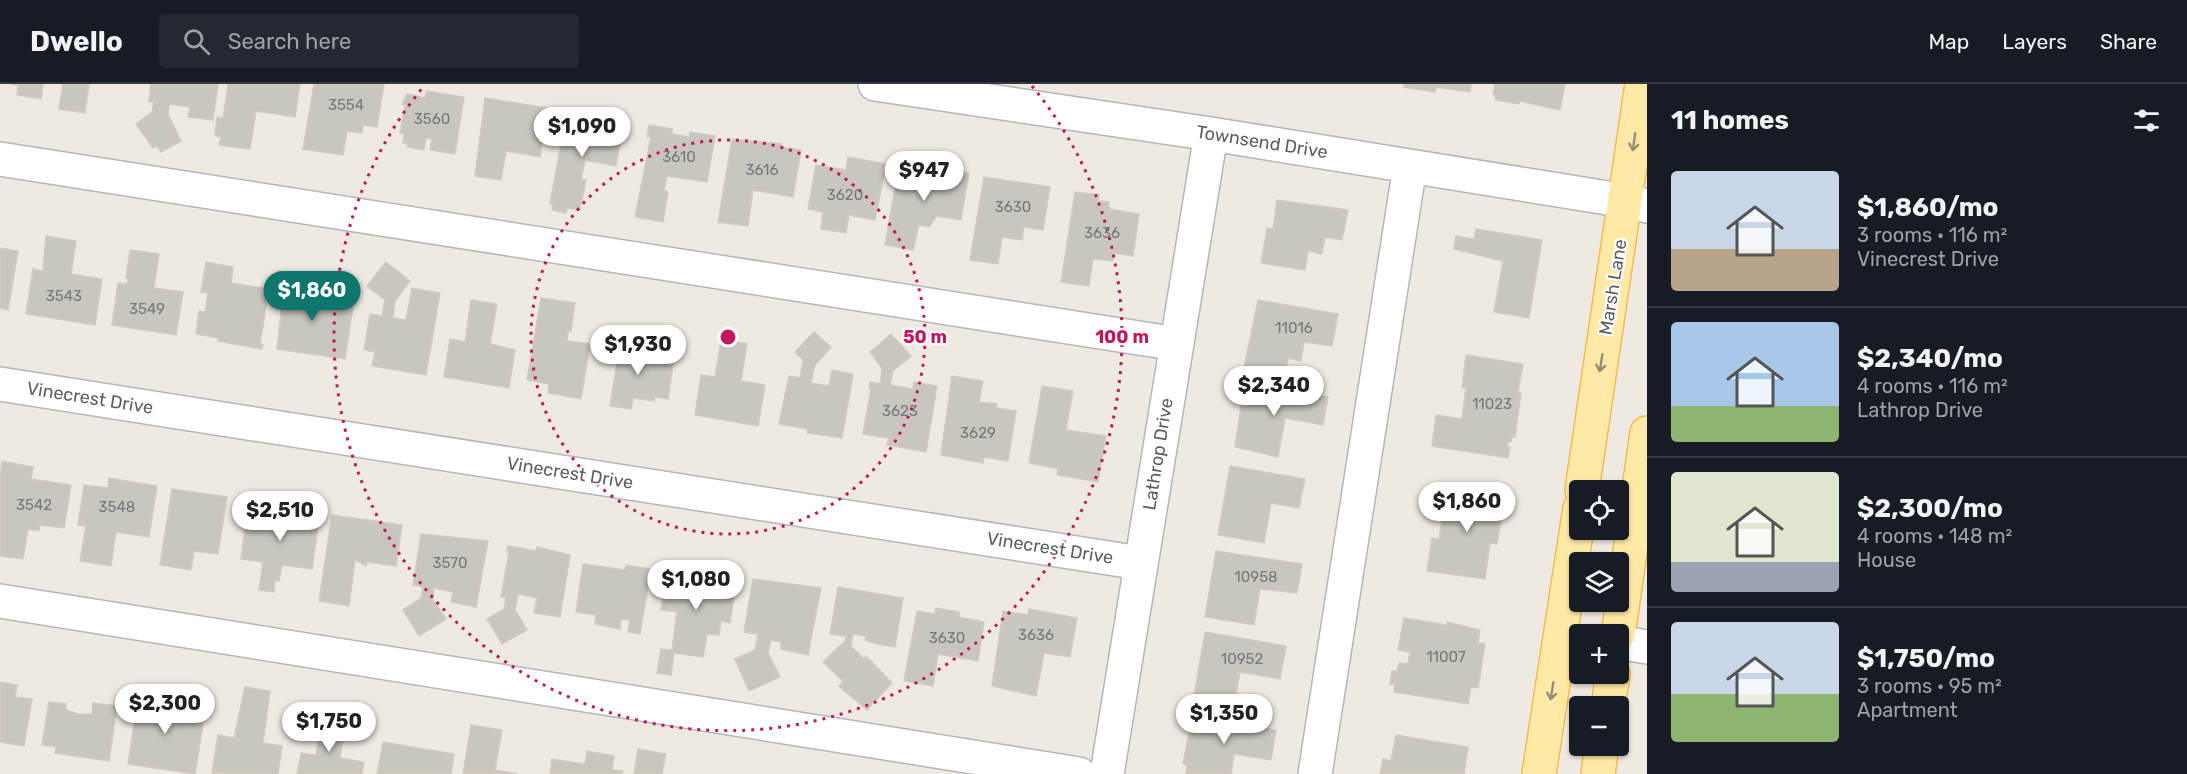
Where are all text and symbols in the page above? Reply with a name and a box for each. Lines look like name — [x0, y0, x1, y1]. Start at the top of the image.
search box — [159, 14, 579, 68]
text: Dwello — [30, 25, 123, 58]
icon: search — [180, 25, 213, 58]
text: Search here — [228, 28, 351, 55]
text: Map — [1928, 29, 1969, 54]
text: Layers — [2002, 29, 2067, 54]
text: Share — [2100, 29, 2157, 54]
house number: 3554 — [328, 96, 364, 114]
icon: filters — [2130, 104, 2163, 137]
text: 11 homes — [1671, 105, 1789, 136]
pin: $1,090 — [533, 107, 631, 158]
house number: 3560 — [414, 110, 450, 128]
text: $1,090 — [548, 114, 616, 138]
street label: Townsend Drive — [1195, 121, 1329, 163]
one-way arrow — [1628, 132, 1639, 151]
house number: 3610 — [662, 148, 696, 166]
pin: $947 — [888, 151, 960, 202]
text: $947 — [899, 158, 949, 182]
house number: 3616 — [745, 161, 779, 179]
house number: 3620 — [827, 186, 863, 204]
text: $1,860/mo — [1857, 192, 1998, 223]
icon: home — [1719, 195, 1791, 267]
house number: 3630 — [995, 198, 1031, 216]
text: 3 rooms · 116 m² — [1857, 223, 2007, 247]
house number: 3636 — [1084, 224, 1120, 242]
street label: Marsh Lane — [1595, 238, 1631, 336]
text: Vinecrest Drive — [1857, 247, 1999, 271]
pin: $1,860 — [263, 271, 361, 322]
text: $1,860 — [278, 278, 346, 302]
house number: 3543 — [46, 287, 82, 305]
house number: 3549 — [129, 300, 165, 318]
house number: 11016 — [1275, 319, 1313, 337]
pin: $1,930 — [589, 325, 687, 376]
text: 50 m — [903, 326, 947, 348]
text: 100 m — [1095, 326, 1149, 348]
centre of rings — [718, 327, 738, 347]
text: $1,930 — [604, 332, 672, 356]
text: $2,340/mo — [1857, 343, 2003, 374]
icon: home — [1719, 346, 1791, 418]
one-way arrow — [1596, 352, 1607, 372]
pin: $2,340 — [1225, 366, 1323, 417]
text: $2,340 — [1238, 373, 1310, 397]
text: 4 rooms · 116 m² — [1857, 374, 2008, 398]
street label: Vinecrest Drive — [25, 377, 155, 419]
house number: 11023 — [1472, 395, 1512, 413]
street label: Lathrop Drive — [1138, 396, 1178, 512]
text: Lathrop Drive — [1857, 398, 1983, 422]
house number: 3623 — [882, 402, 918, 420]
house number: 3629 — [960, 424, 996, 442]
street label: Vinecrest Drive — [505, 452, 635, 494]
map controls — [1569, 480, 1629, 756]
button: locate — [1569, 480, 1629, 540]
pin: $1,860 — [1418, 482, 1516, 533]
text: $1,860 — [1433, 489, 1501, 513]
pin: $2,510 — [231, 491, 329, 542]
text: $2,300/mo — [1857, 493, 2003, 524]
house number: 3542 — [16, 496, 52, 514]
icon: home — [1719, 496, 1791, 568]
house number: 3548 — [99, 498, 135, 516]
text: $2,510 — [246, 498, 314, 522]
text: 4 rooms · 148 m² — [1857, 524, 2012, 548]
street label: Vinecrest Drive — [985, 527, 1115, 569]
text: House — [1857, 548, 1916, 572]
button: layers — [1569, 552, 1629, 612]
house number: 3570 — [432, 554, 468, 572]
pin: $1,080 — [647, 560, 745, 611]
text: $1,080 — [661, 567, 731, 591]
house number: 10958 — [1234, 568, 1278, 586]
button: + — [1569, 624, 1629, 684]
house number: 3636 — [1018, 626, 1054, 644]
house number: 3630 — [929, 629, 965, 647]
text: $1,750/mo — [1857, 643, 1995, 674]
icon: home — [1719, 646, 1791, 718]
house number: 11007 — [1426, 648, 1466, 666]
house number: 10952 — [1221, 650, 1263, 668]
text: 3 rooms · 95 m² — [1857, 674, 2002, 698]
one-way arrow — [1547, 680, 1558, 700]
pin: $2,300 — [116, 684, 214, 735]
text: $2,300 — [129, 691, 201, 715]
pin: $1,350 — [1175, 694, 1273, 745]
button: − — [1569, 696, 1629, 756]
text: Apartment — [1857, 698, 1958, 722]
text: $1,350 — [1190, 701, 1258, 725]
pin: $1,750 — [280, 702, 378, 753]
text: $1,750 — [296, 709, 362, 733]

